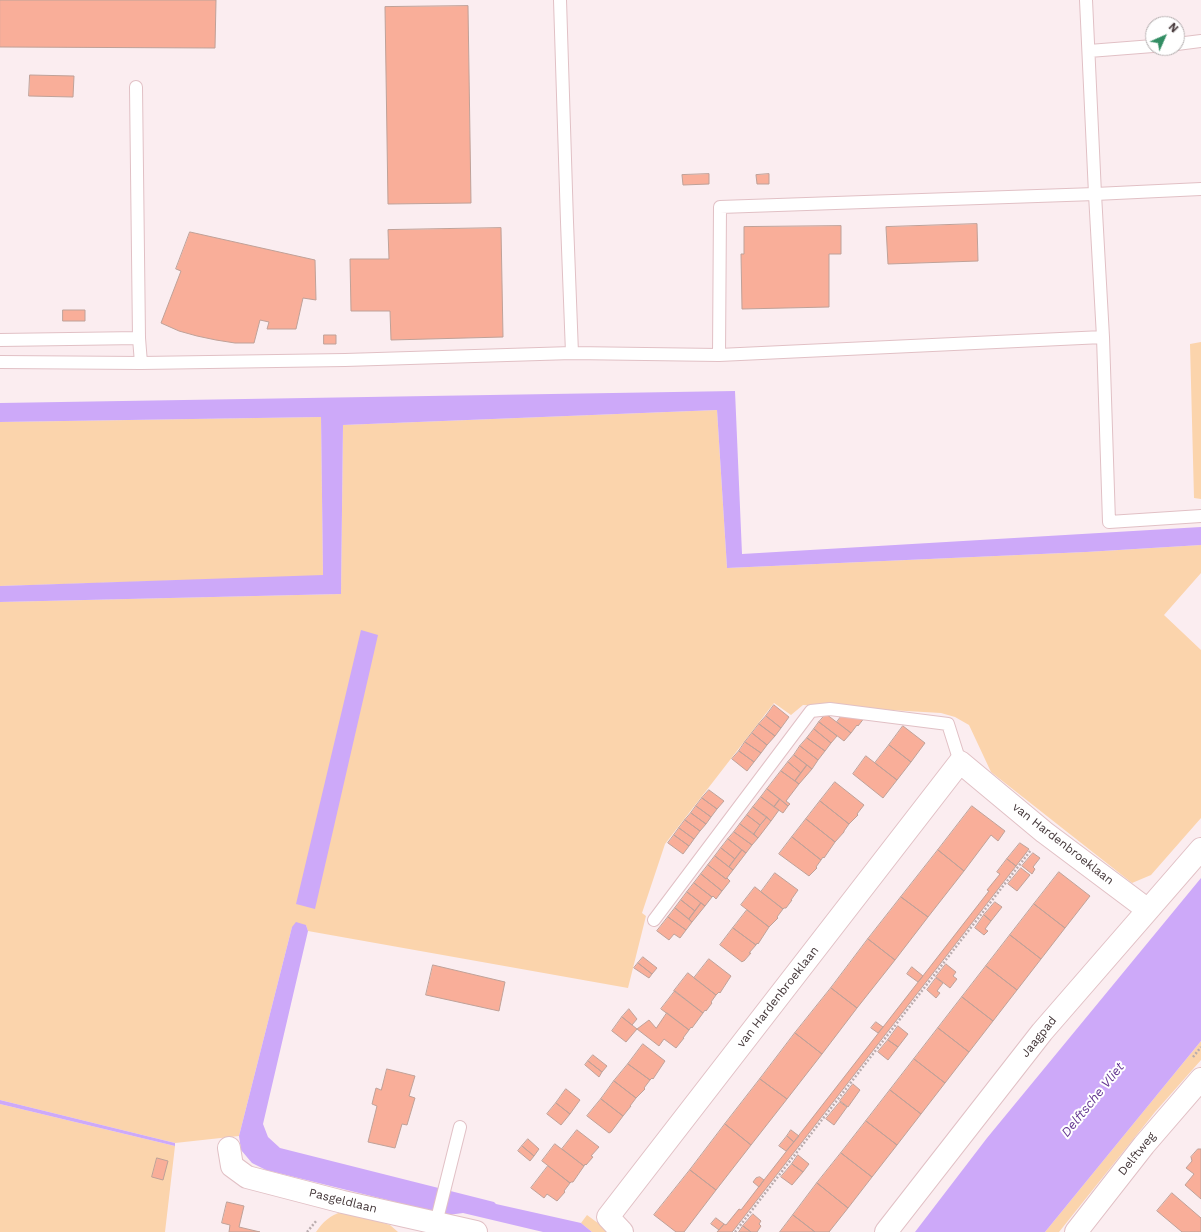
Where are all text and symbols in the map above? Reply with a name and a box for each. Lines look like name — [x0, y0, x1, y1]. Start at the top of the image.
north arrow — [1145, 16, 1185, 56]
text: N — [1166, 20, 1181, 35]
street label: van Hardenbroeklaan — [1010, 800, 1116, 888]
street label: van Hardenbroeklaan — [734, 944, 822, 1050]
street label: Jaagpad — [1018, 1014, 1060, 1060]
water label: Delftsche Vliet — [1058, 1060, 1128, 1140]
street label: Delftweg — [1115, 1129, 1159, 1179]
street label: Pasgeldlaan — [307, 1186, 379, 1216]

